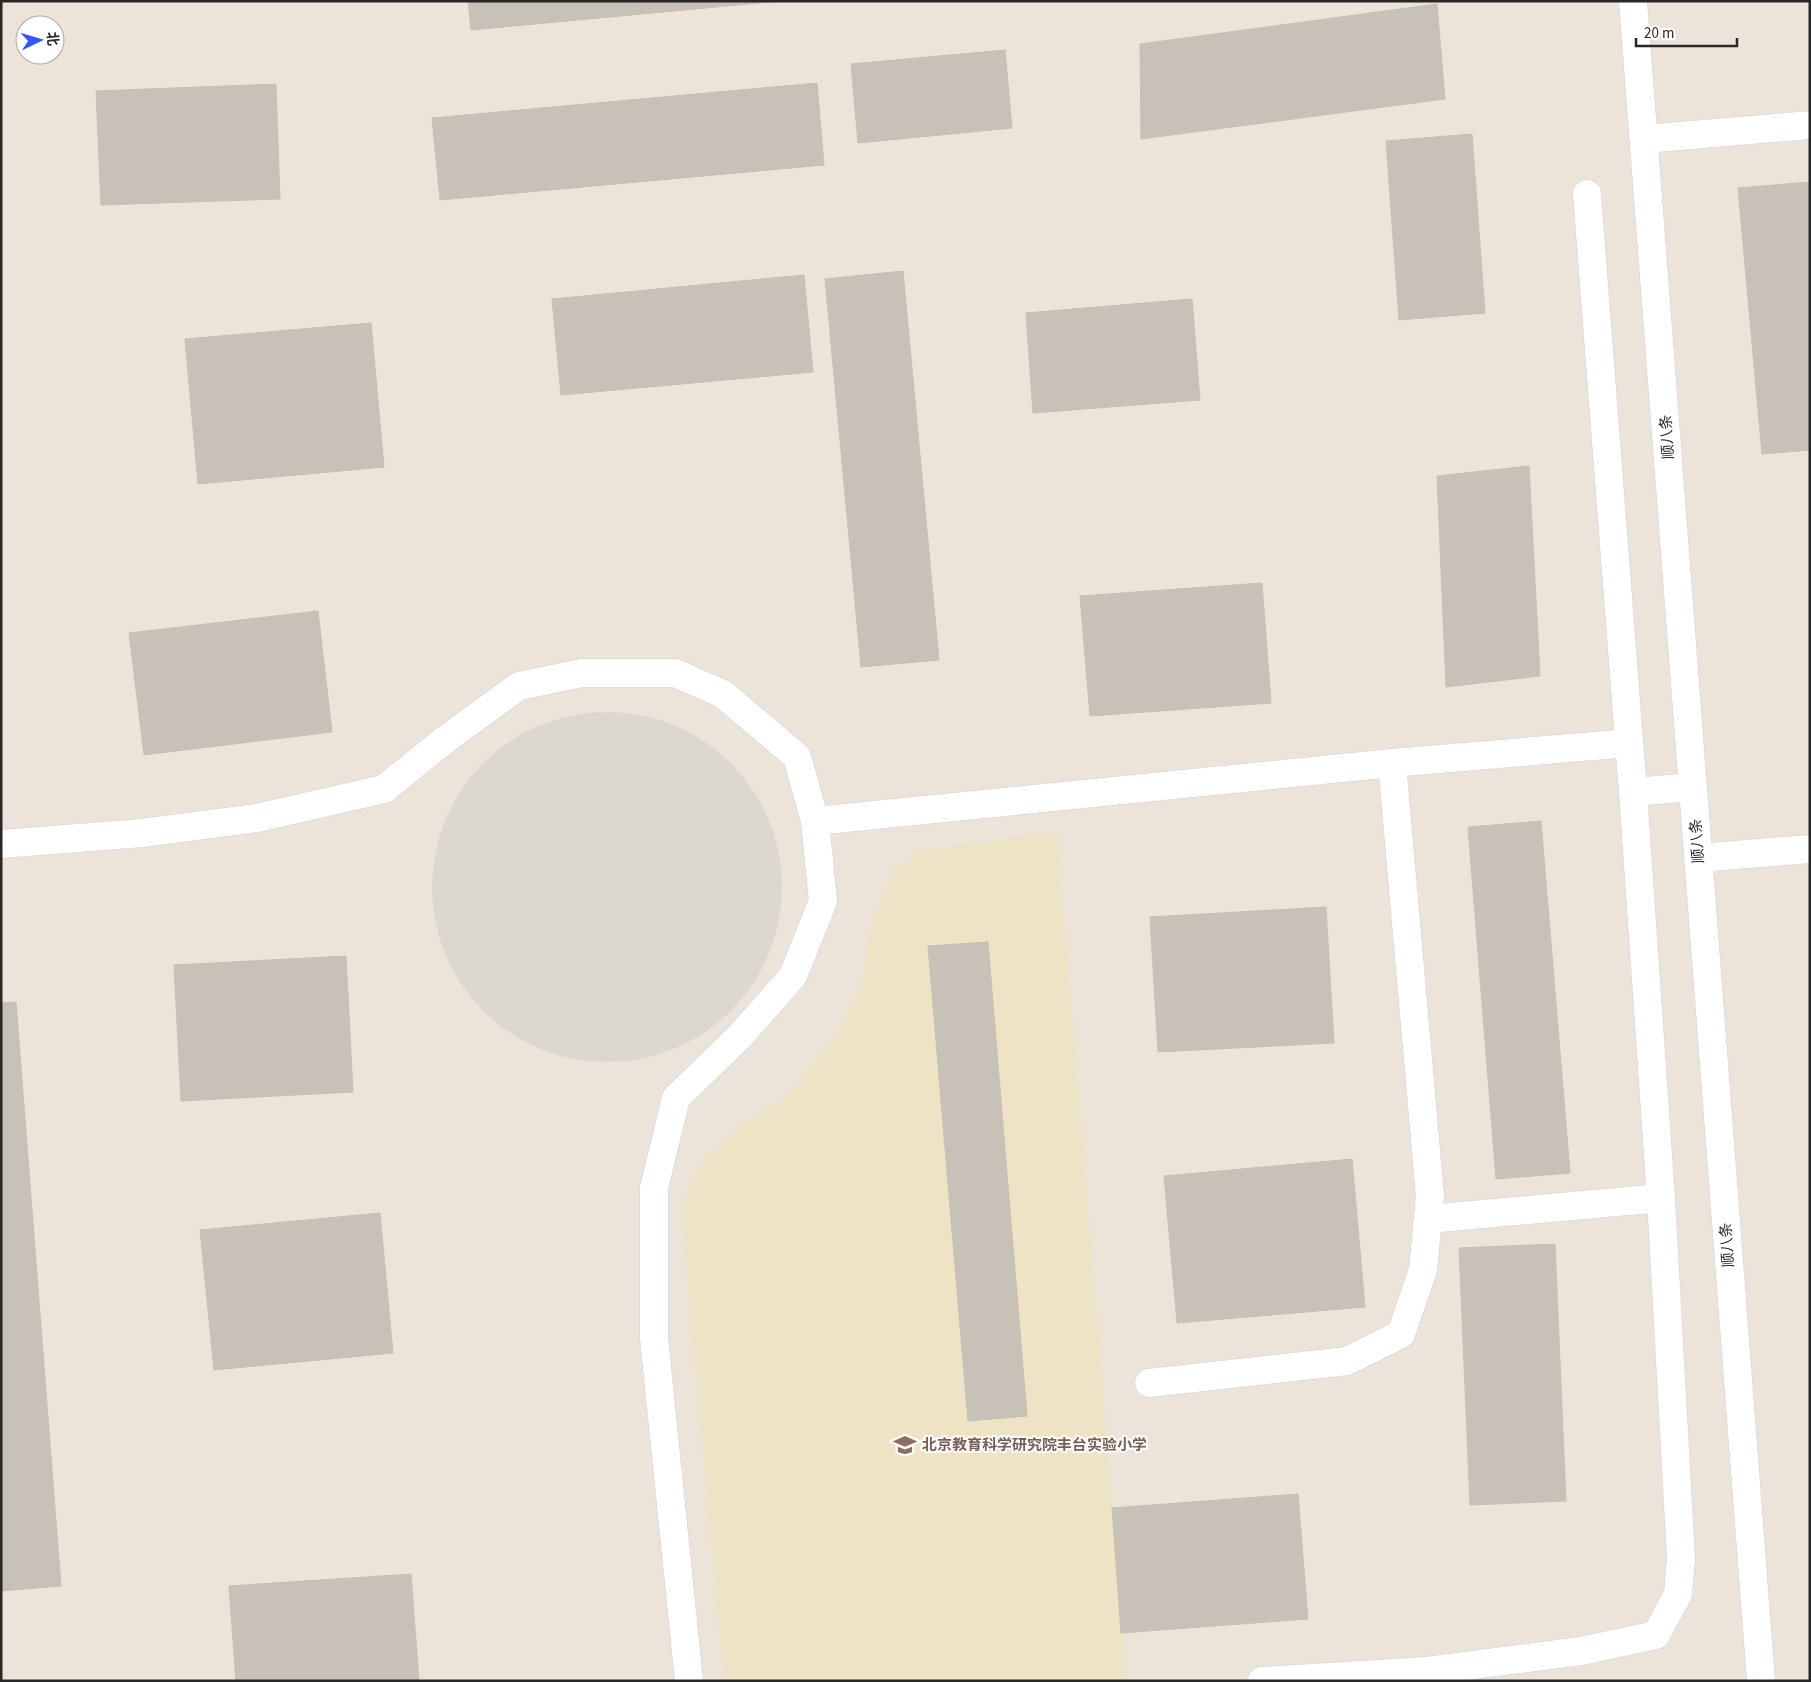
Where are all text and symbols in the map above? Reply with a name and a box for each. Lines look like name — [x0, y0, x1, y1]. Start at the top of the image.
north arrow — [15, 15, 65, 65]
scale bar — [1636, 15, 1737, 47]
text: 20 m — [1644, 23, 1674, 44]
text: 北 — [41, 31, 63, 47]
street label: 顺八条 — [1655, 414, 1680, 460]
street label: 顺八条 — [1685, 818, 1710, 864]
street label: 顺八条 — [1715, 1222, 1740, 1268]
school or university icon: 北京教育科学研究院丰台实验小学 — [892, 1432, 918, 1458]
place label: 北京教育科学研究院丰台实验小学 — [922, 1435, 1147, 1456]

